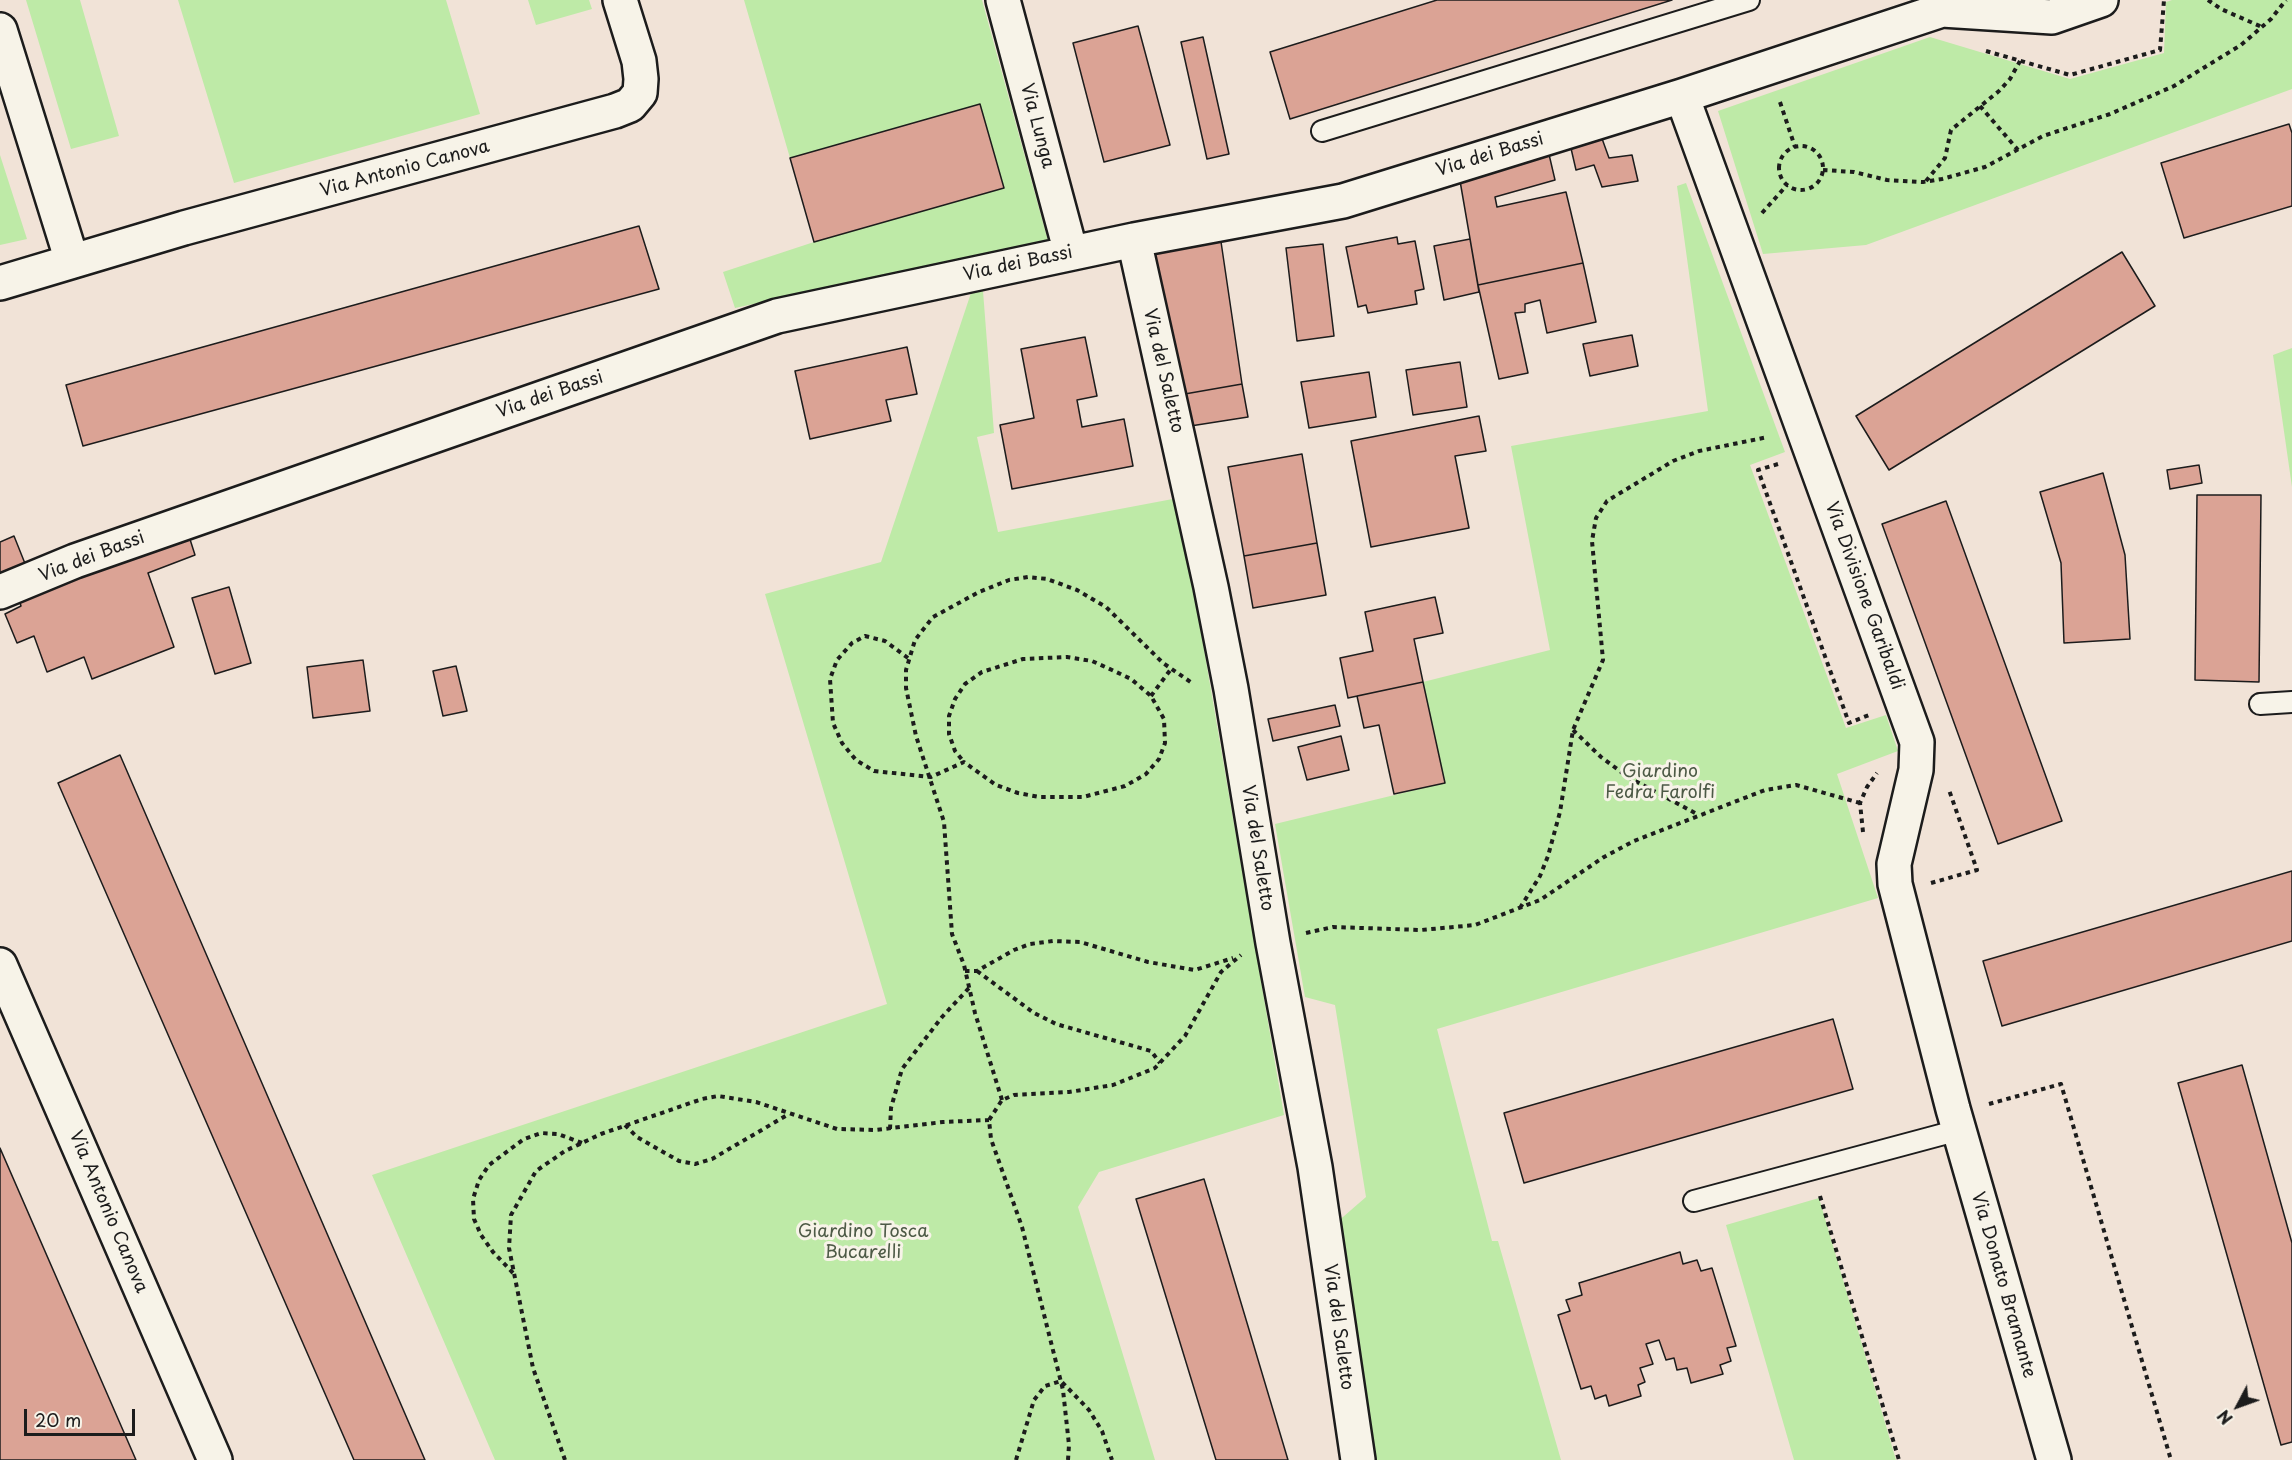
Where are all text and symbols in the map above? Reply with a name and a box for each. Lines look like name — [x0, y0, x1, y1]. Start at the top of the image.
street label: Via Lunga — [1015, 81, 1059, 171]
street label: Via dei Bassi — [1434, 128, 1546, 182]
street label: Via Antonio Canova — [318, 136, 492, 202]
street label: Via dei Bassi — [961, 242, 1075, 286]
street label: Via del Saletto — [1138, 307, 1188, 435]
street label: Via dei Bassi — [494, 367, 606, 423]
street label: Via Divisione Garibaldi — [1820, 499, 1908, 693]
street label: Via dei Bassi — [36, 527, 148, 587]
park label: Giardino Fedra Farolfi — [1605, 761, 1715, 804]
street label: Via del Saletto — [1236, 784, 1278, 912]
street label: Via Antonio Canova — [64, 1128, 152, 1296]
street label: Via Donato Bramante — [1966, 1190, 2040, 1380]
park label: Giardino Tosca Bucarelli — [798, 1221, 928, 1264]
street label: Via del Saletto — [1318, 1263, 1358, 1391]
north arrow — [2208, 1376, 2268, 1436]
scale bar — [27, 1397, 138, 1435]
text: N — [2211, 1405, 2238, 1430]
text: 20 m — [35, 1406, 81, 1433]

